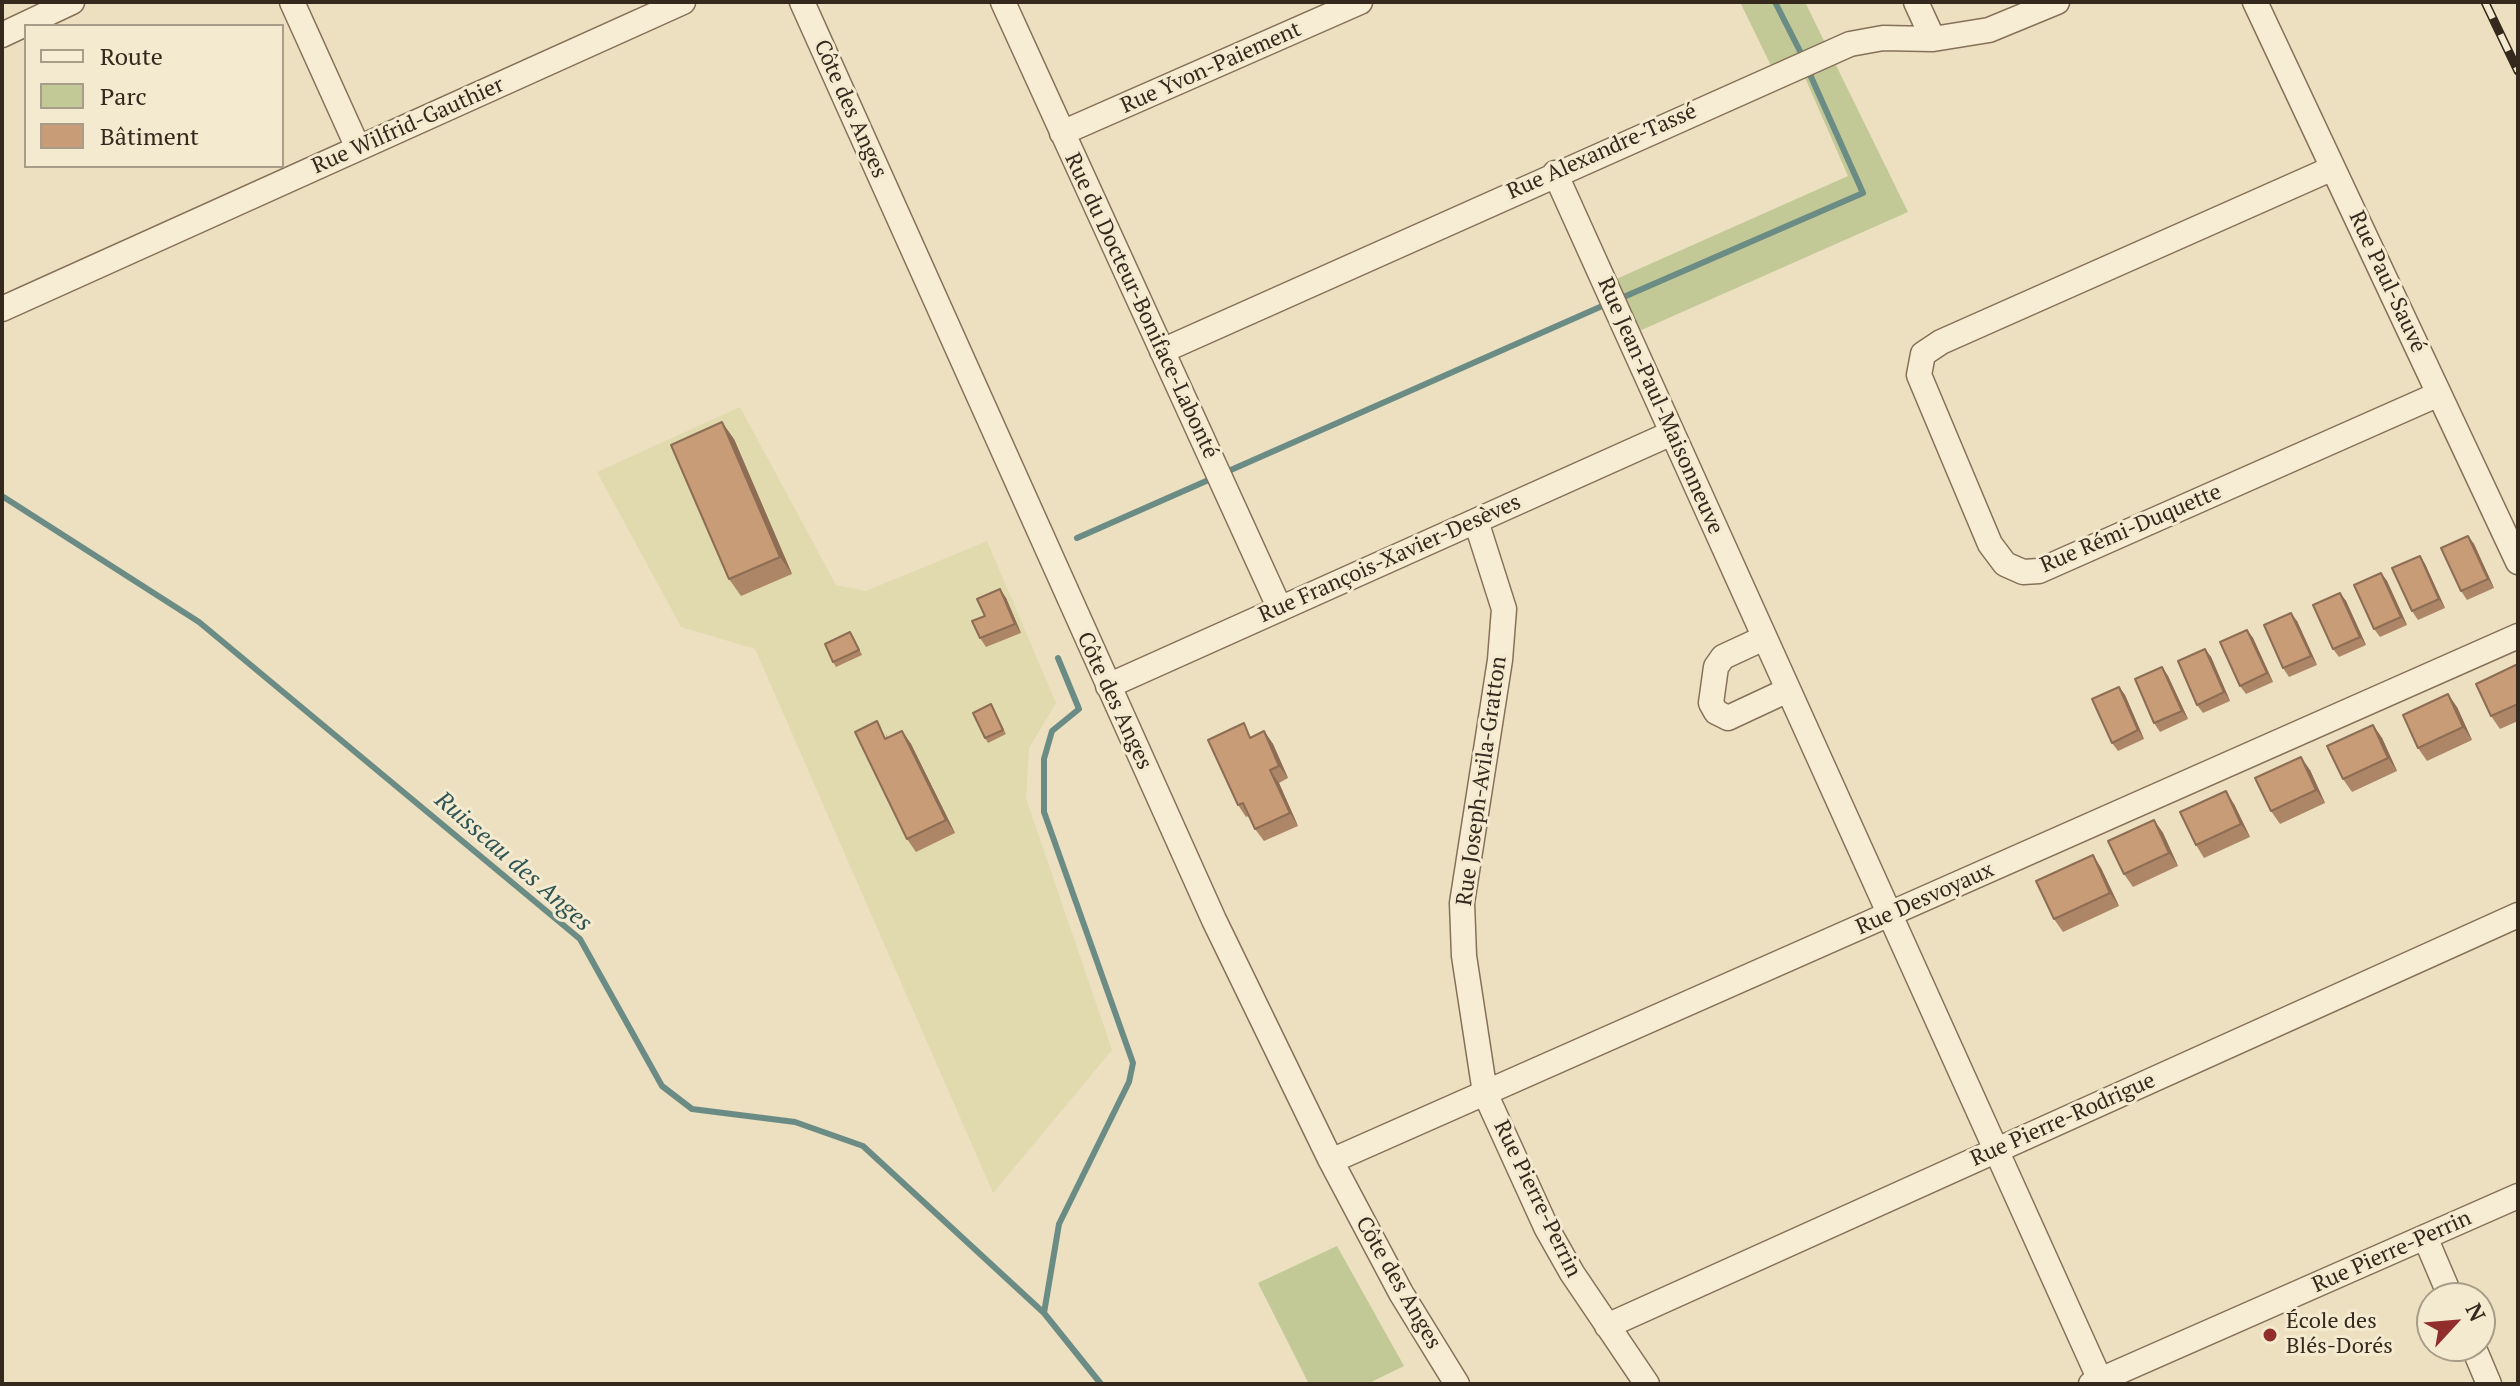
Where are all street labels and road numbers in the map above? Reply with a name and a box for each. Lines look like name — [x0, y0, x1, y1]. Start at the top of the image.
street label: Rue Yvon-Paiement — [1117, 16, 1305, 120]
street label: Côte des Anges — [808, 36, 892, 182]
street label: Rue Wilfrid-Gauthier — [308, 72, 508, 180]
street label: Rue Alexandre-Tassé — [1503, 98, 1701, 206]
street label: Rue du Docteur-Boniface-Labonté — [1058, 149, 1224, 463]
street label: Rue Paul-Sauvé — [2343, 207, 2431, 357]
street label: Rue Jean-Paul-Maisonneuve — [1591, 274, 1729, 538]
street label: Rue Rémi-Duquette — [2037, 479, 2225, 579]
street label: Rue François-Xavier-Desèves — [1255, 489, 1525, 629]
street label: Côte des Anges — [1071, 628, 1157, 774]
street label: Rue Joseph-Avila-Gratton — [1451, 655, 1513, 907]
street label: Rue Desvoyaux — [1852, 857, 1998, 941]
street label: Rue Pierre-Rodrigue — [1967, 1067, 2159, 1173]
street label: Rue Pierre-Perrin — [1488, 1116, 1586, 1282]
street label: Rue Pierre-Perrin — [2308, 1205, 2476, 1299]
street label: Côte des Anges — [1349, 1212, 1447, 1354]

